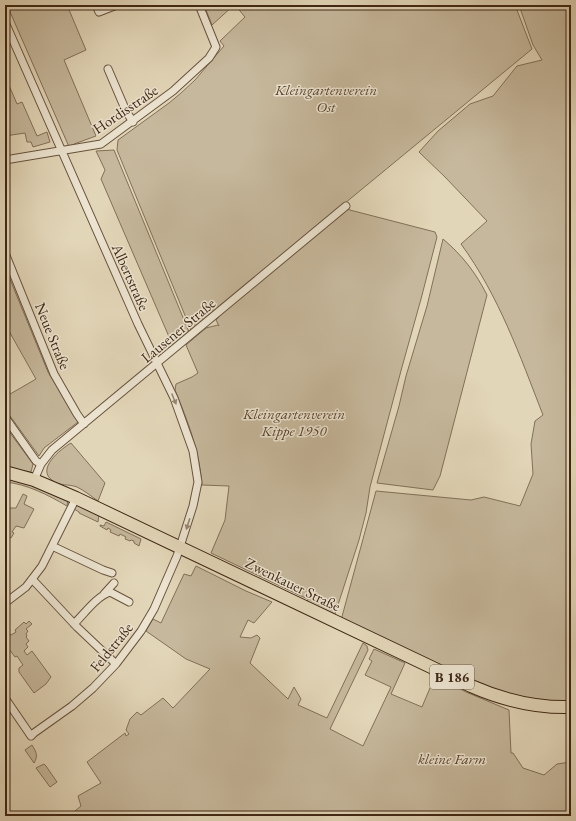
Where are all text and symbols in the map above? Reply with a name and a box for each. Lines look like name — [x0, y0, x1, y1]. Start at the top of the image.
street label: Hordisstraße — [89, 80, 161, 138]
park label: Kleingartenverein Ost — [274, 80, 377, 116]
street label: Albertstraße — [107, 240, 154, 314]
street label: Lausener Straße — [137, 293, 219, 367]
street label: Neue Straße — [31, 300, 75, 372]
one-way arrow — [171, 393, 177, 404]
park label: Kleingartenverein Kippe 1950 — [242, 404, 345, 440]
one-way arrow — [185, 518, 191, 530]
street label: Zwenkauer Straße — [242, 553, 344, 615]
street label: Feldstraße — [85, 618, 137, 676]
road number: B 186 — [430, 665, 474, 689]
park label: kleine Farm — [418, 749, 486, 768]

